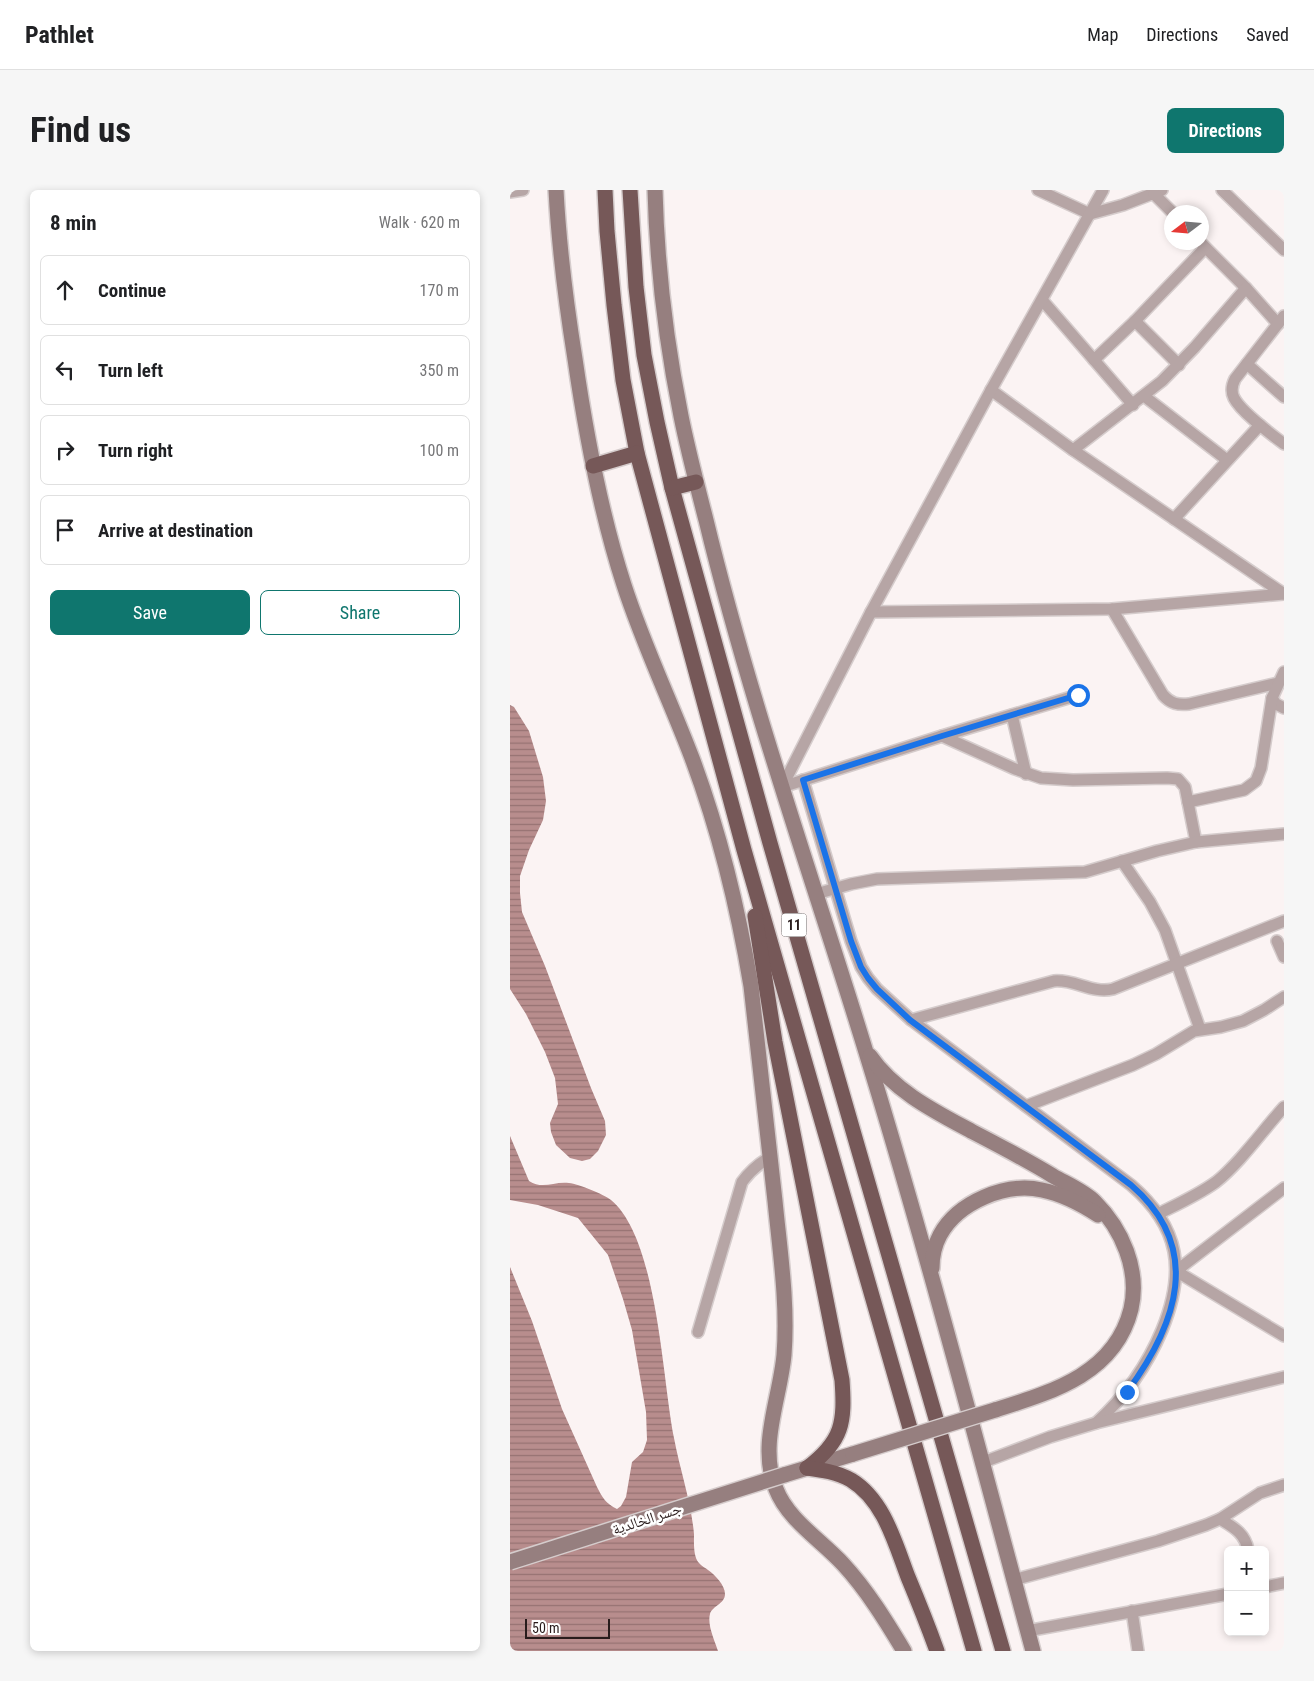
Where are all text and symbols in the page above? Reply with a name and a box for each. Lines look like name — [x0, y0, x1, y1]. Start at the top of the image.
text: Pathlet — [25, 21, 94, 49]
text: Map — [1087, 24, 1118, 45]
text: Directions — [1146, 24, 1218, 45]
text: Saved — [1246, 24, 1289, 45]
button: Directions — [1167, 108, 1284, 153]
text: Find us — [30, 110, 131, 151]
north arrow — [1164, 205, 1209, 250]
text: 8 min — [50, 211, 97, 235]
text: Walk · 620 m — [379, 213, 460, 232]
icon: ahead — [51, 276, 79, 304]
text: Continue — [98, 279, 166, 302]
text: 170 m — [420, 281, 459, 300]
icon: left — [51, 356, 79, 384]
text: Turn left — [98, 359, 163, 382]
text: 350 m — [420, 361, 459, 380]
icon: right — [51, 436, 79, 464]
text: Turn right — [98, 439, 173, 462]
text: 100 m — [420, 441, 459, 460]
icon: arrive — [51, 516, 79, 544]
text: Arrive at destination — [98, 519, 253, 542]
button: Save — [50, 590, 250, 635]
button: Share — [260, 590, 460, 635]
route start — [1067, 684, 1090, 707]
road number: 11 — [782, 914, 806, 936]
route end — [1116, 1381, 1139, 1404]
street label: جسر الخالدية — [610, 1499, 684, 1539]
map controls — [1224, 1546, 1269, 1636]
button: + — [1224, 1546, 1269, 1591]
button: − — [1224, 1591, 1269, 1636]
scale bar — [525, 1616, 610, 1639]
text: 50 m — [532, 1620, 560, 1636]

